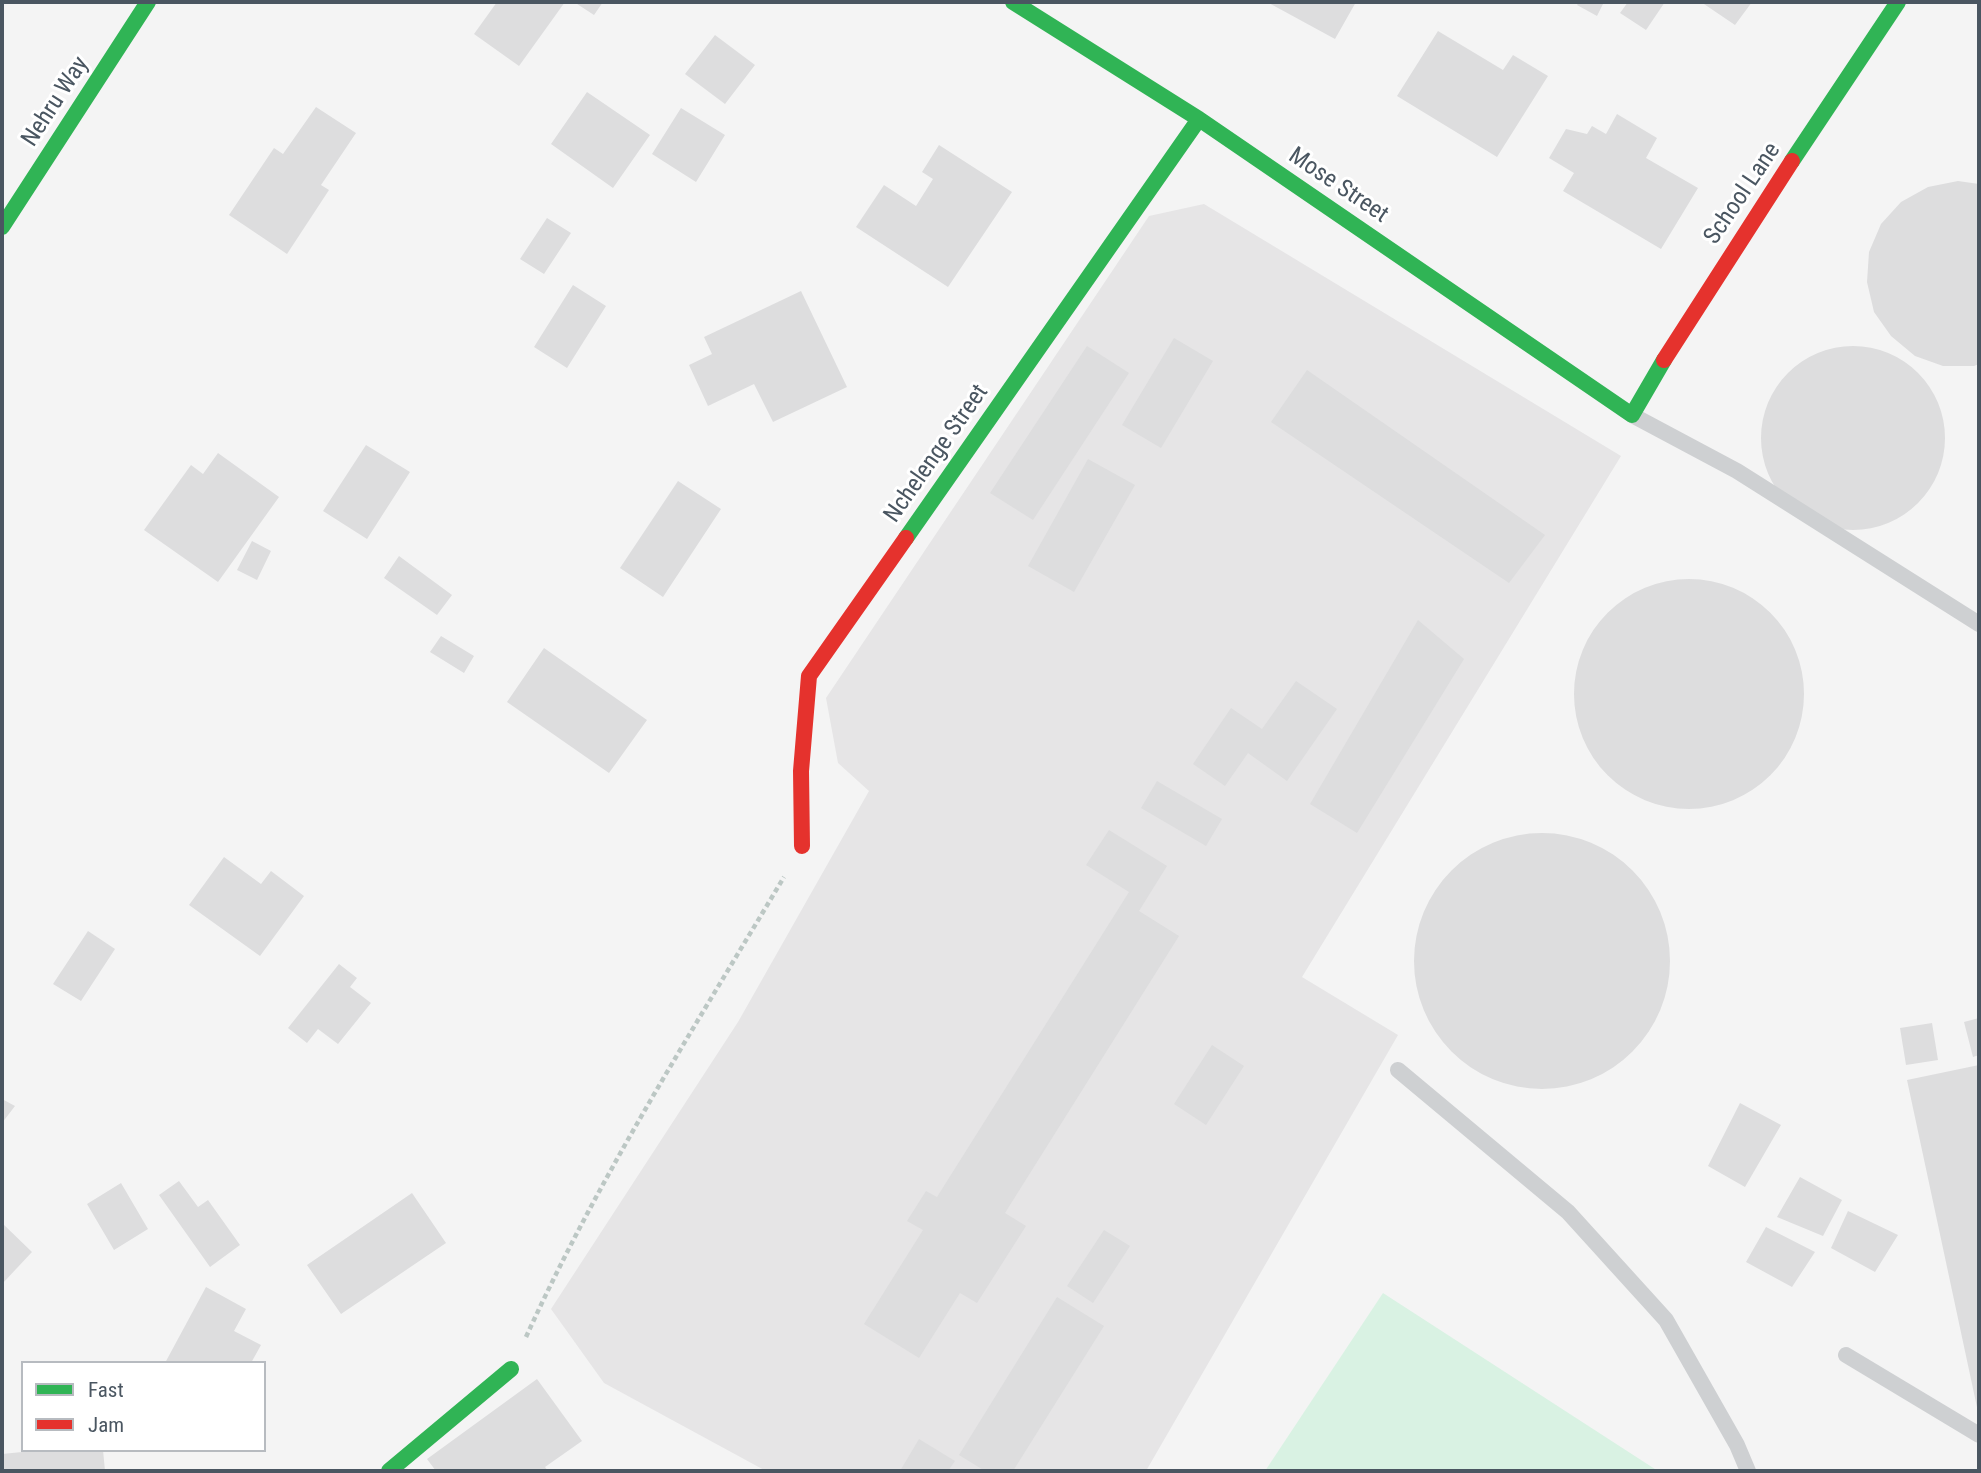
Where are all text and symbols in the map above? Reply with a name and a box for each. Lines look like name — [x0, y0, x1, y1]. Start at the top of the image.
street label: Nehru Way — [16, 52, 96, 152]
street label: School Lane — [1699, 138, 1787, 250]
street label: Mose Street — [1283, 142, 1393, 230]
street label: Nchelenge Street — [879, 379, 995, 529]
legend — [21, 1361, 266, 1452]
text: Fast — [88, 1378, 124, 1402]
text: Jam — [88, 1413, 124, 1437]

